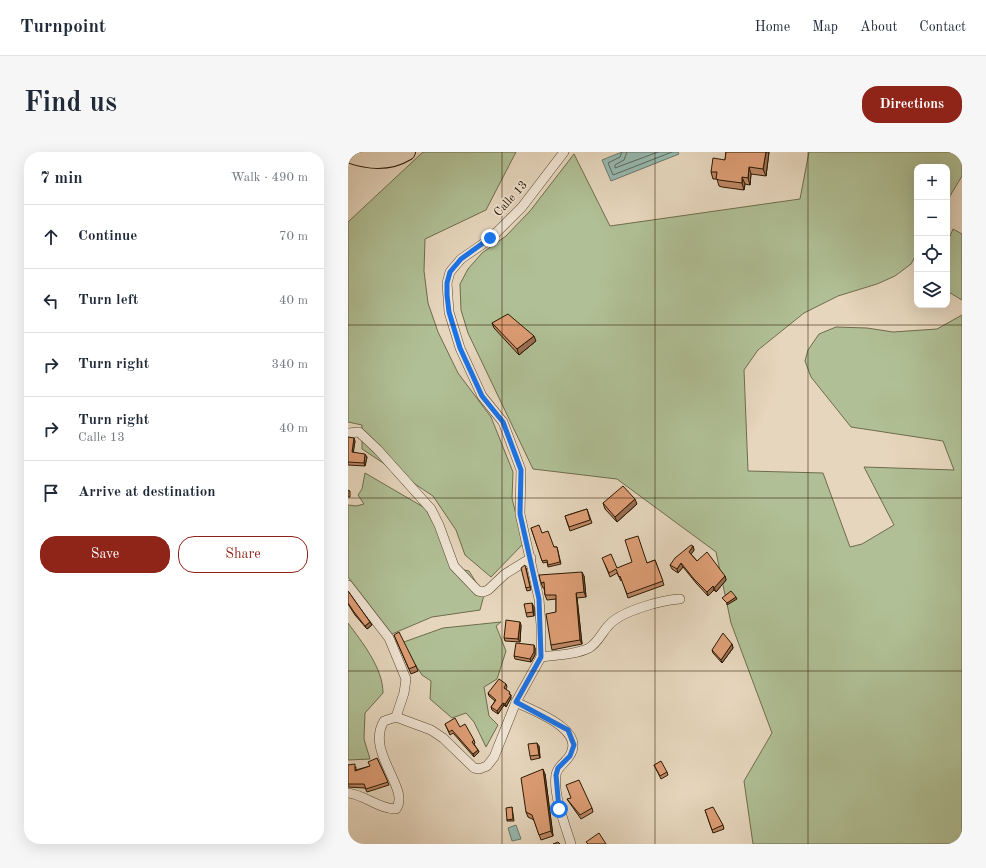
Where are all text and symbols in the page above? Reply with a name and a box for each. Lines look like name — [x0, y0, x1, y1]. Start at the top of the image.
text: Turnpoint — [20, 18, 106, 37]
text: Home — [755, 20, 790, 34]
text: Map — [812, 20, 838, 34]
text: About — [860, 20, 897, 34]
text: Contact — [919, 20, 966, 34]
button: Directions — [862, 86, 962, 123]
text: Find us — [24, 90, 117, 118]
map controls — [914, 164, 950, 308]
button: + — [914, 164, 950, 200]
text: 7 min — [40, 170, 83, 187]
text: Walk · 490 m — [231, 171, 308, 184]
street label: Calle 13 — [492, 179, 530, 219]
button: − — [914, 200, 950, 236]
icon: ahead — [40, 226, 62, 248]
text: Continue — [78, 229, 137, 244]
route end — [481, 229, 499, 247]
text: 70 m — [279, 230, 308, 243]
button: locate — [914, 236, 950, 272]
button: layers — [914, 272, 950, 308]
icon: left — [40, 290, 62, 312]
text: Turn left — [78, 293, 138, 308]
text: 40 m — [279, 294, 308, 307]
icon: right — [40, 354, 62, 376]
text: Turn right — [78, 357, 149, 372]
text: 340 m — [271, 358, 308, 371]
text: Turn right — [78, 413, 149, 428]
icon: right — [40, 418, 62, 440]
text: 40 m — [279, 422, 308, 435]
text: Calle 13 — [78, 431, 125, 444]
icon: arrive — [40, 482, 62, 504]
text: Arrive at destination — [78, 485, 216, 500]
button: Save — [40, 536, 170, 573]
button: Share — [178, 536, 308, 573]
route start — [550, 800, 568, 818]

